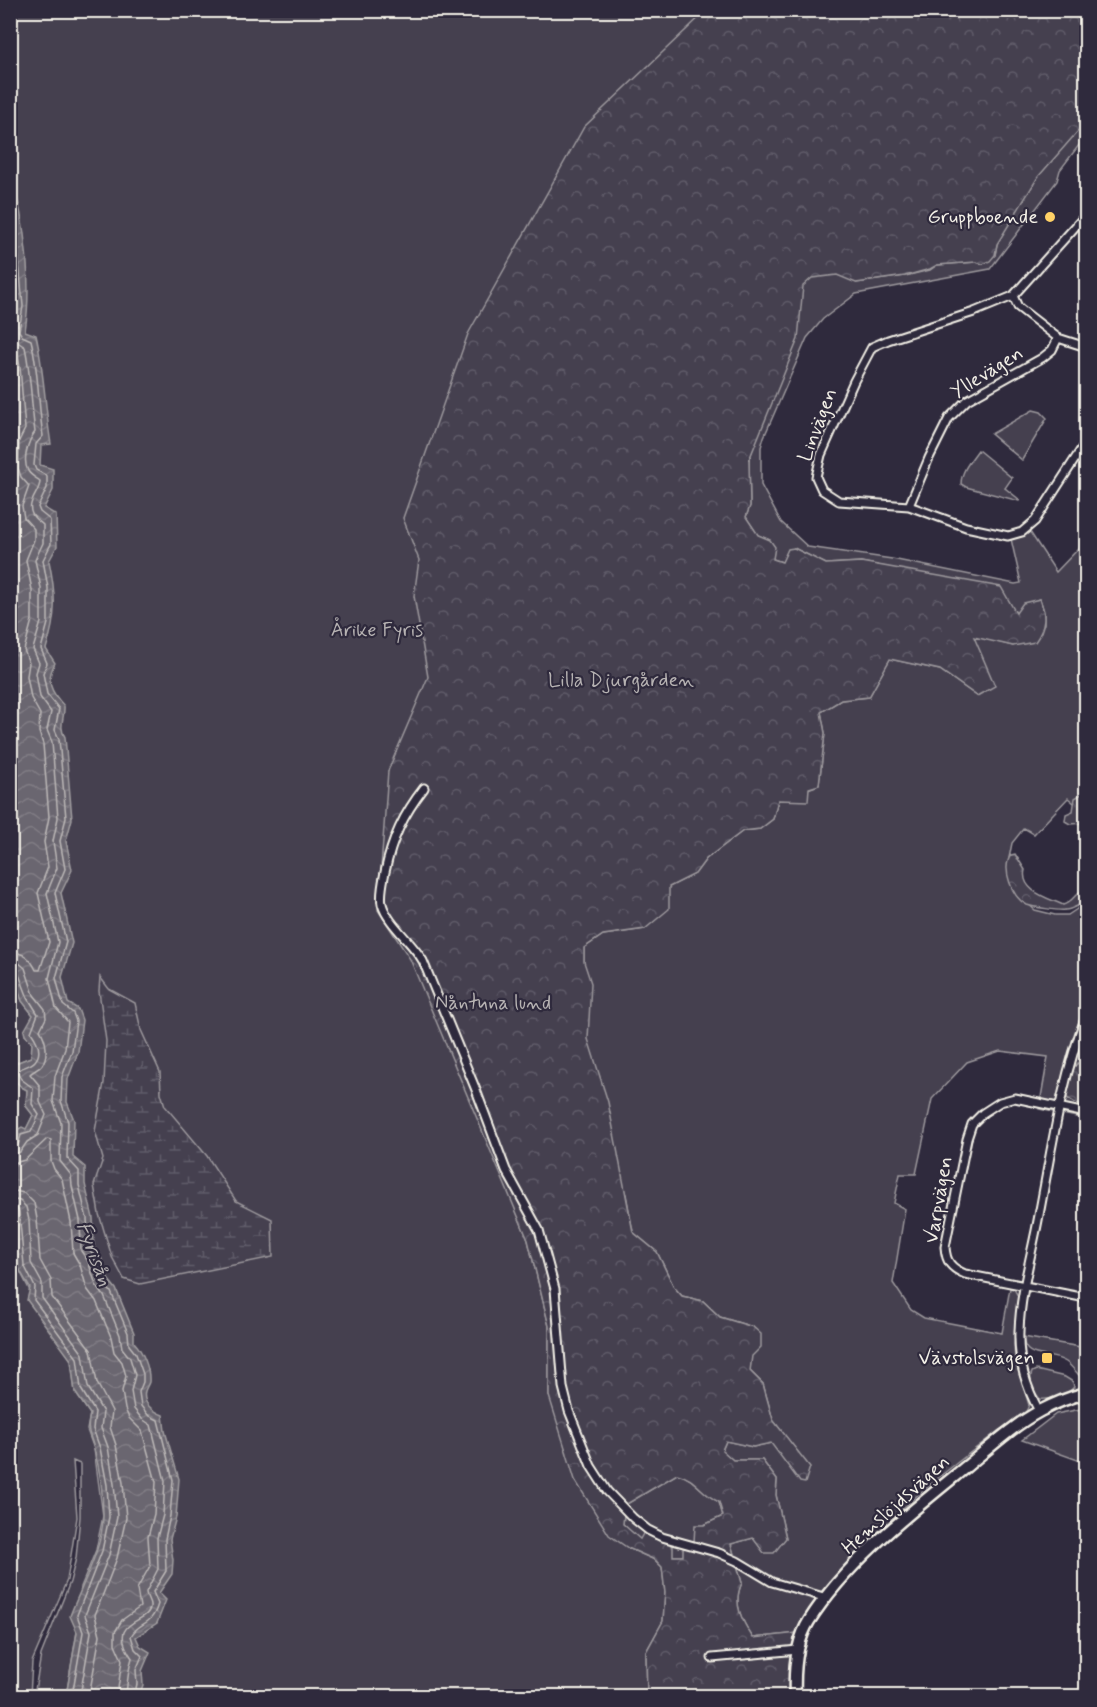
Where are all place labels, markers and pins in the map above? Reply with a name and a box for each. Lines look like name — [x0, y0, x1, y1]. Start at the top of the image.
place label: Gruppboende — [928, 204, 1038, 231]
marker: Gruppboende — [1043, 210, 1057, 224]
place label: Vävstolsvägen — [918, 1345, 1035, 1372]
marker: Vävstolsvägen — [1040, 1351, 1054, 1365]

